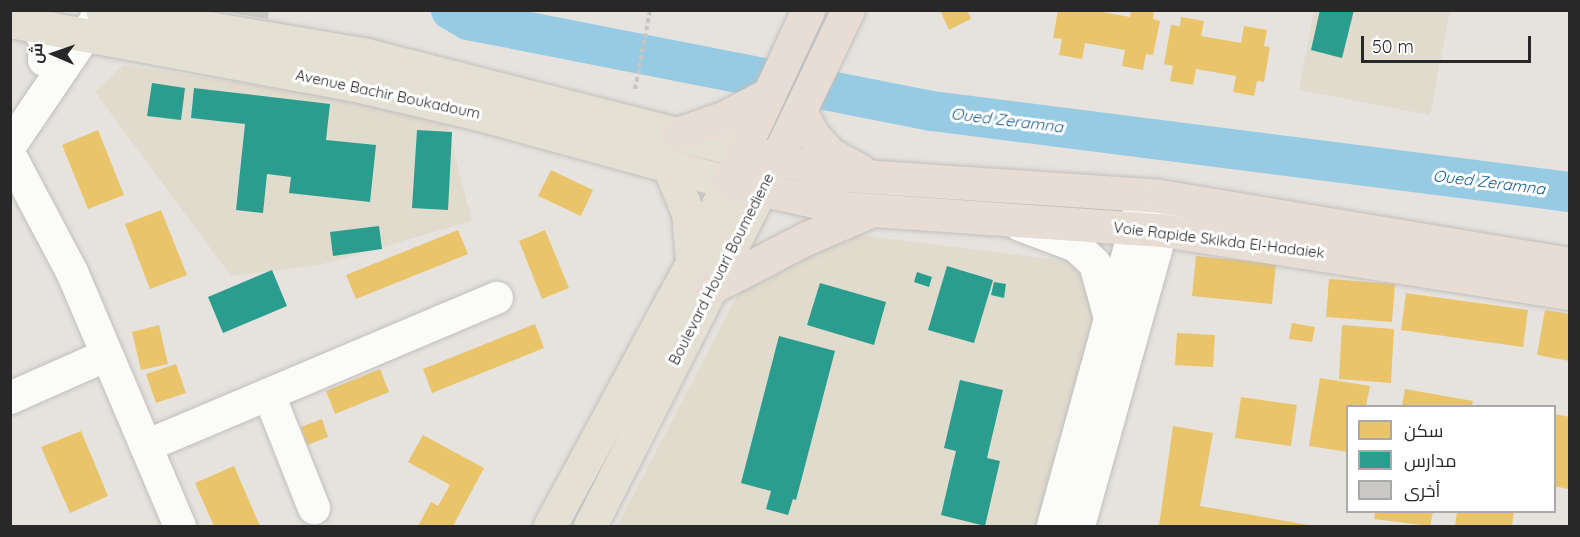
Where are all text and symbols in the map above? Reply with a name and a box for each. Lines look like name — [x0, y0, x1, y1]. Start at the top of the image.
north arrow — [24, 24, 84, 84]
scale bar — [1364, 24, 1534, 62]
text: 50 m — [1372, 35, 1414, 58]
text: ش — [26, 43, 46, 64]
street label: Avenue Bachir Boukadoum — [294, 66, 482, 122]
water label: Oued Zeramna — [950, 104, 1064, 136]
water label: Oued Zeramna — [1432, 166, 1546, 198]
street label: Boulevard Houari Boumediene — [665, 170, 777, 368]
street label: Voie Rapide Skikda El-Hadaiek — [1112, 218, 1326, 262]
legend — [1346, 405, 1556, 513]
text: سكن — [1404, 419, 1443, 442]
text: مدارس — [1404, 449, 1457, 472]
text: أخرى — [1404, 479, 1440, 502]

